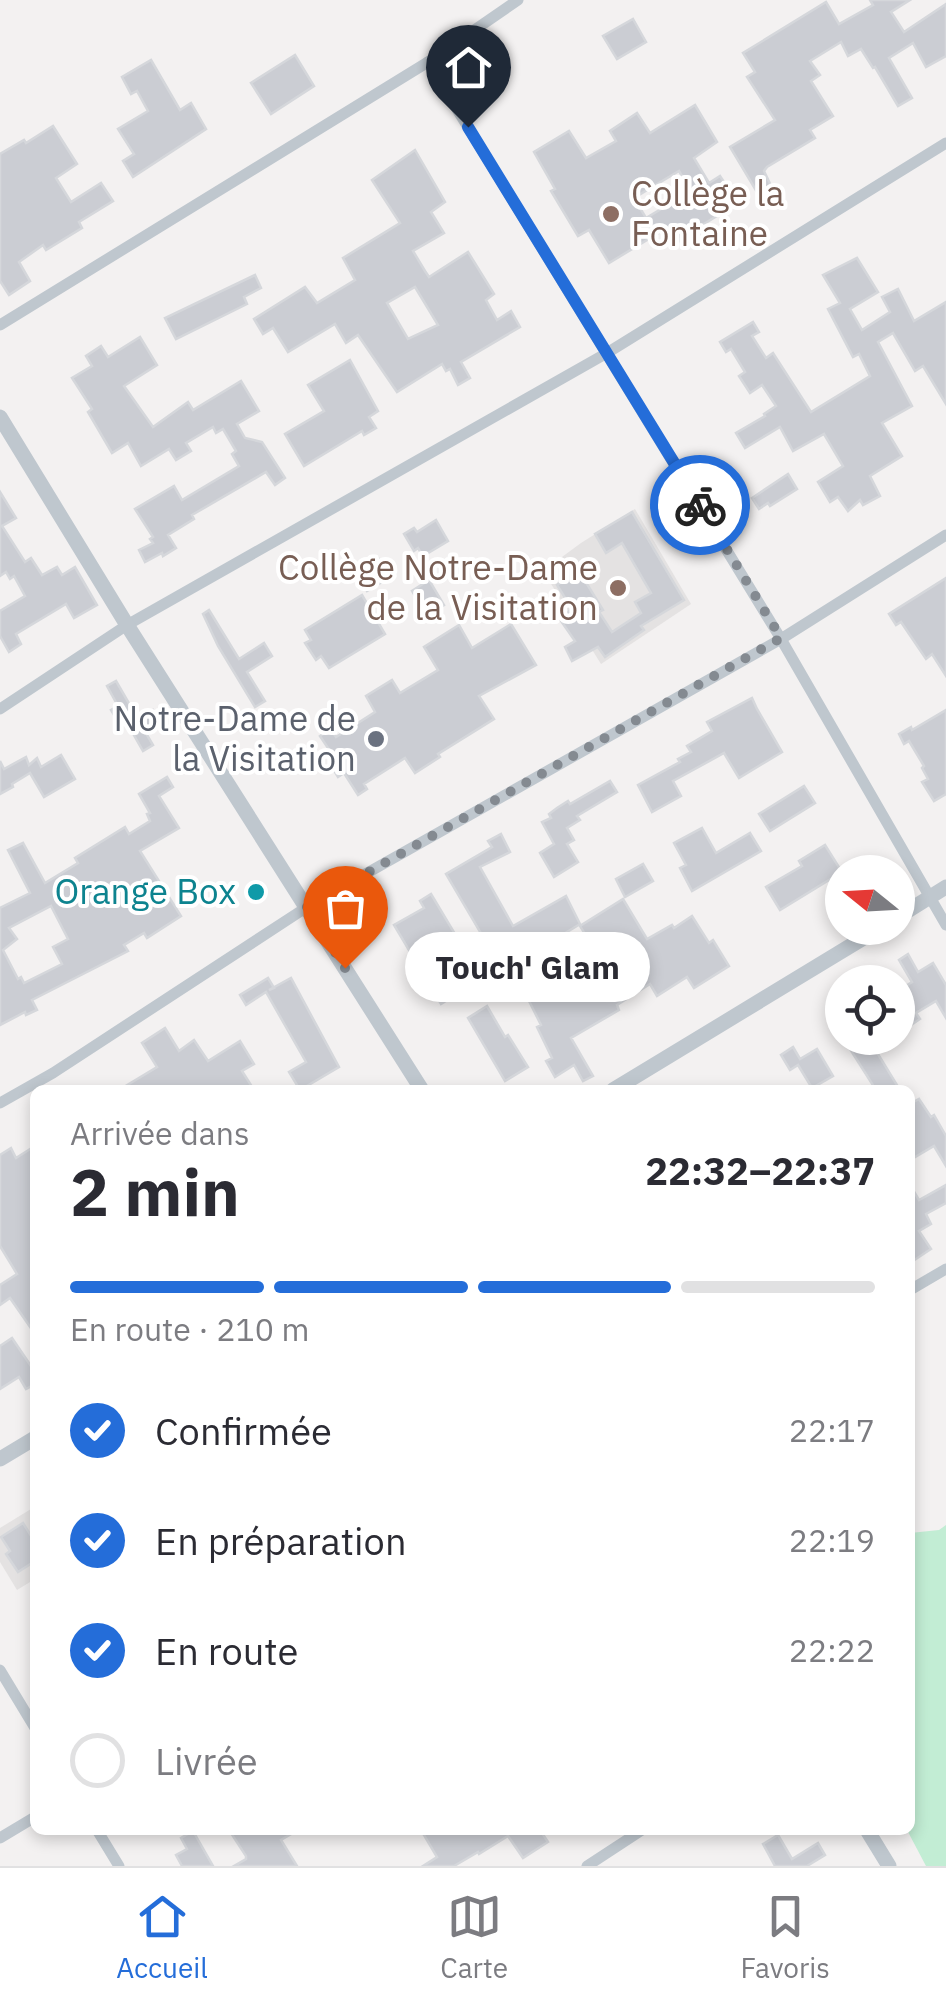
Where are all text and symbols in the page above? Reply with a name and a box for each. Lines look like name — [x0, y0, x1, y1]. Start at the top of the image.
pin — [426, 25, 511, 128]
icon: home — [441, 40, 496, 95]
place label: Collège la Fontaine — [631, 170, 784, 256]
marker: Collège la Fontaine — [600, 203, 622, 225]
courier — [650, 455, 750, 555]
icon: bike — [673, 478, 728, 533]
place label: Collège Notre-Dame de la Visitation — [278, 544, 598, 630]
marker: Collège Notre-Dame de la Visitation — [607, 577, 629, 599]
place label: Notre-Dame de la Visitation — [113, 695, 356, 781]
marker: Notre-Dame de la Visitation — [365, 728, 387, 750]
north arrow — [825, 855, 915, 945]
map controls — [825, 855, 915, 1055]
pin — [303, 866, 388, 969]
place label: Orange Box — [54, 868, 236, 914]
marker: Orange Box — [245, 881, 267, 903]
icon: bag — [318, 881, 373, 936]
callout: Touch' Glam — [405, 933, 650, 1003]
text: Touch' Glam — [435, 946, 620, 988]
button: locate — [825, 965, 915, 1055]
text: Arrivée dans — [70, 1112, 250, 1154]
text: 22:32–22:37 — [645, 1146, 875, 1195]
text: 2 min — [70, 1149, 240, 1234]
text: En route · 210 m — [70, 1308, 309, 1350]
icon: check — [70, 1403, 125, 1458]
text: Confirmée — [155, 1406, 332, 1455]
text: 22:17 — [789, 1409, 875, 1451]
icon: check — [70, 1513, 125, 1568]
text: En préparation — [155, 1516, 407, 1565]
text: 22:19 — [789, 1519, 875, 1561]
icon: check — [70, 1623, 125, 1678]
text: En route — [155, 1626, 298, 1675]
text: 22:22 — [789, 1629, 875, 1671]
text: Livrée — [155, 1736, 258, 1785]
tab: Accueil — [116, 1889, 208, 1986]
tab: Carte — [440, 1889, 508, 1986]
tab: Favoris — [740, 1889, 830, 1986]

